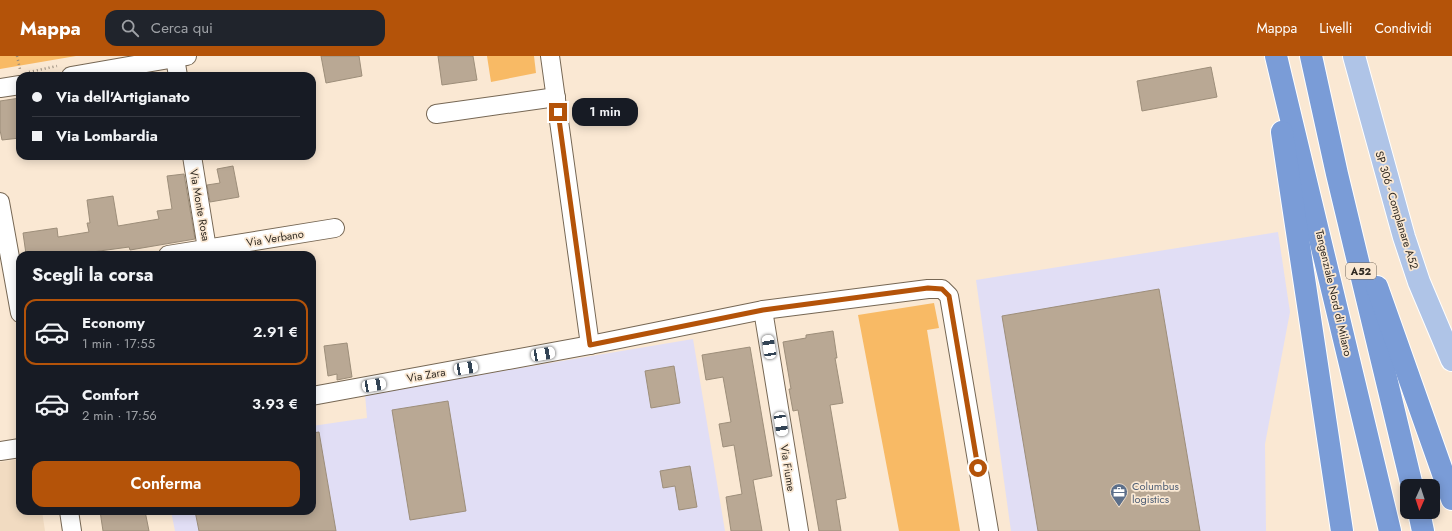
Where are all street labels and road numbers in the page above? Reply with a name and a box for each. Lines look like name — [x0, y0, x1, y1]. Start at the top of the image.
street label: SP 306 - Complanare A52 — [1371, 149, 1423, 271]
street label: Via Monte Rosa — [186, 168, 214, 242]
street label: Via Verbano — [245, 226, 305, 250]
street label: Tangenziale Nord di Milano — [1312, 228, 1356, 358]
road number: A52 — [1346, 263, 1376, 279]
street label: Via Zara — [405, 364, 447, 386]
street label: Via Fiume — [776, 443, 800, 493]

